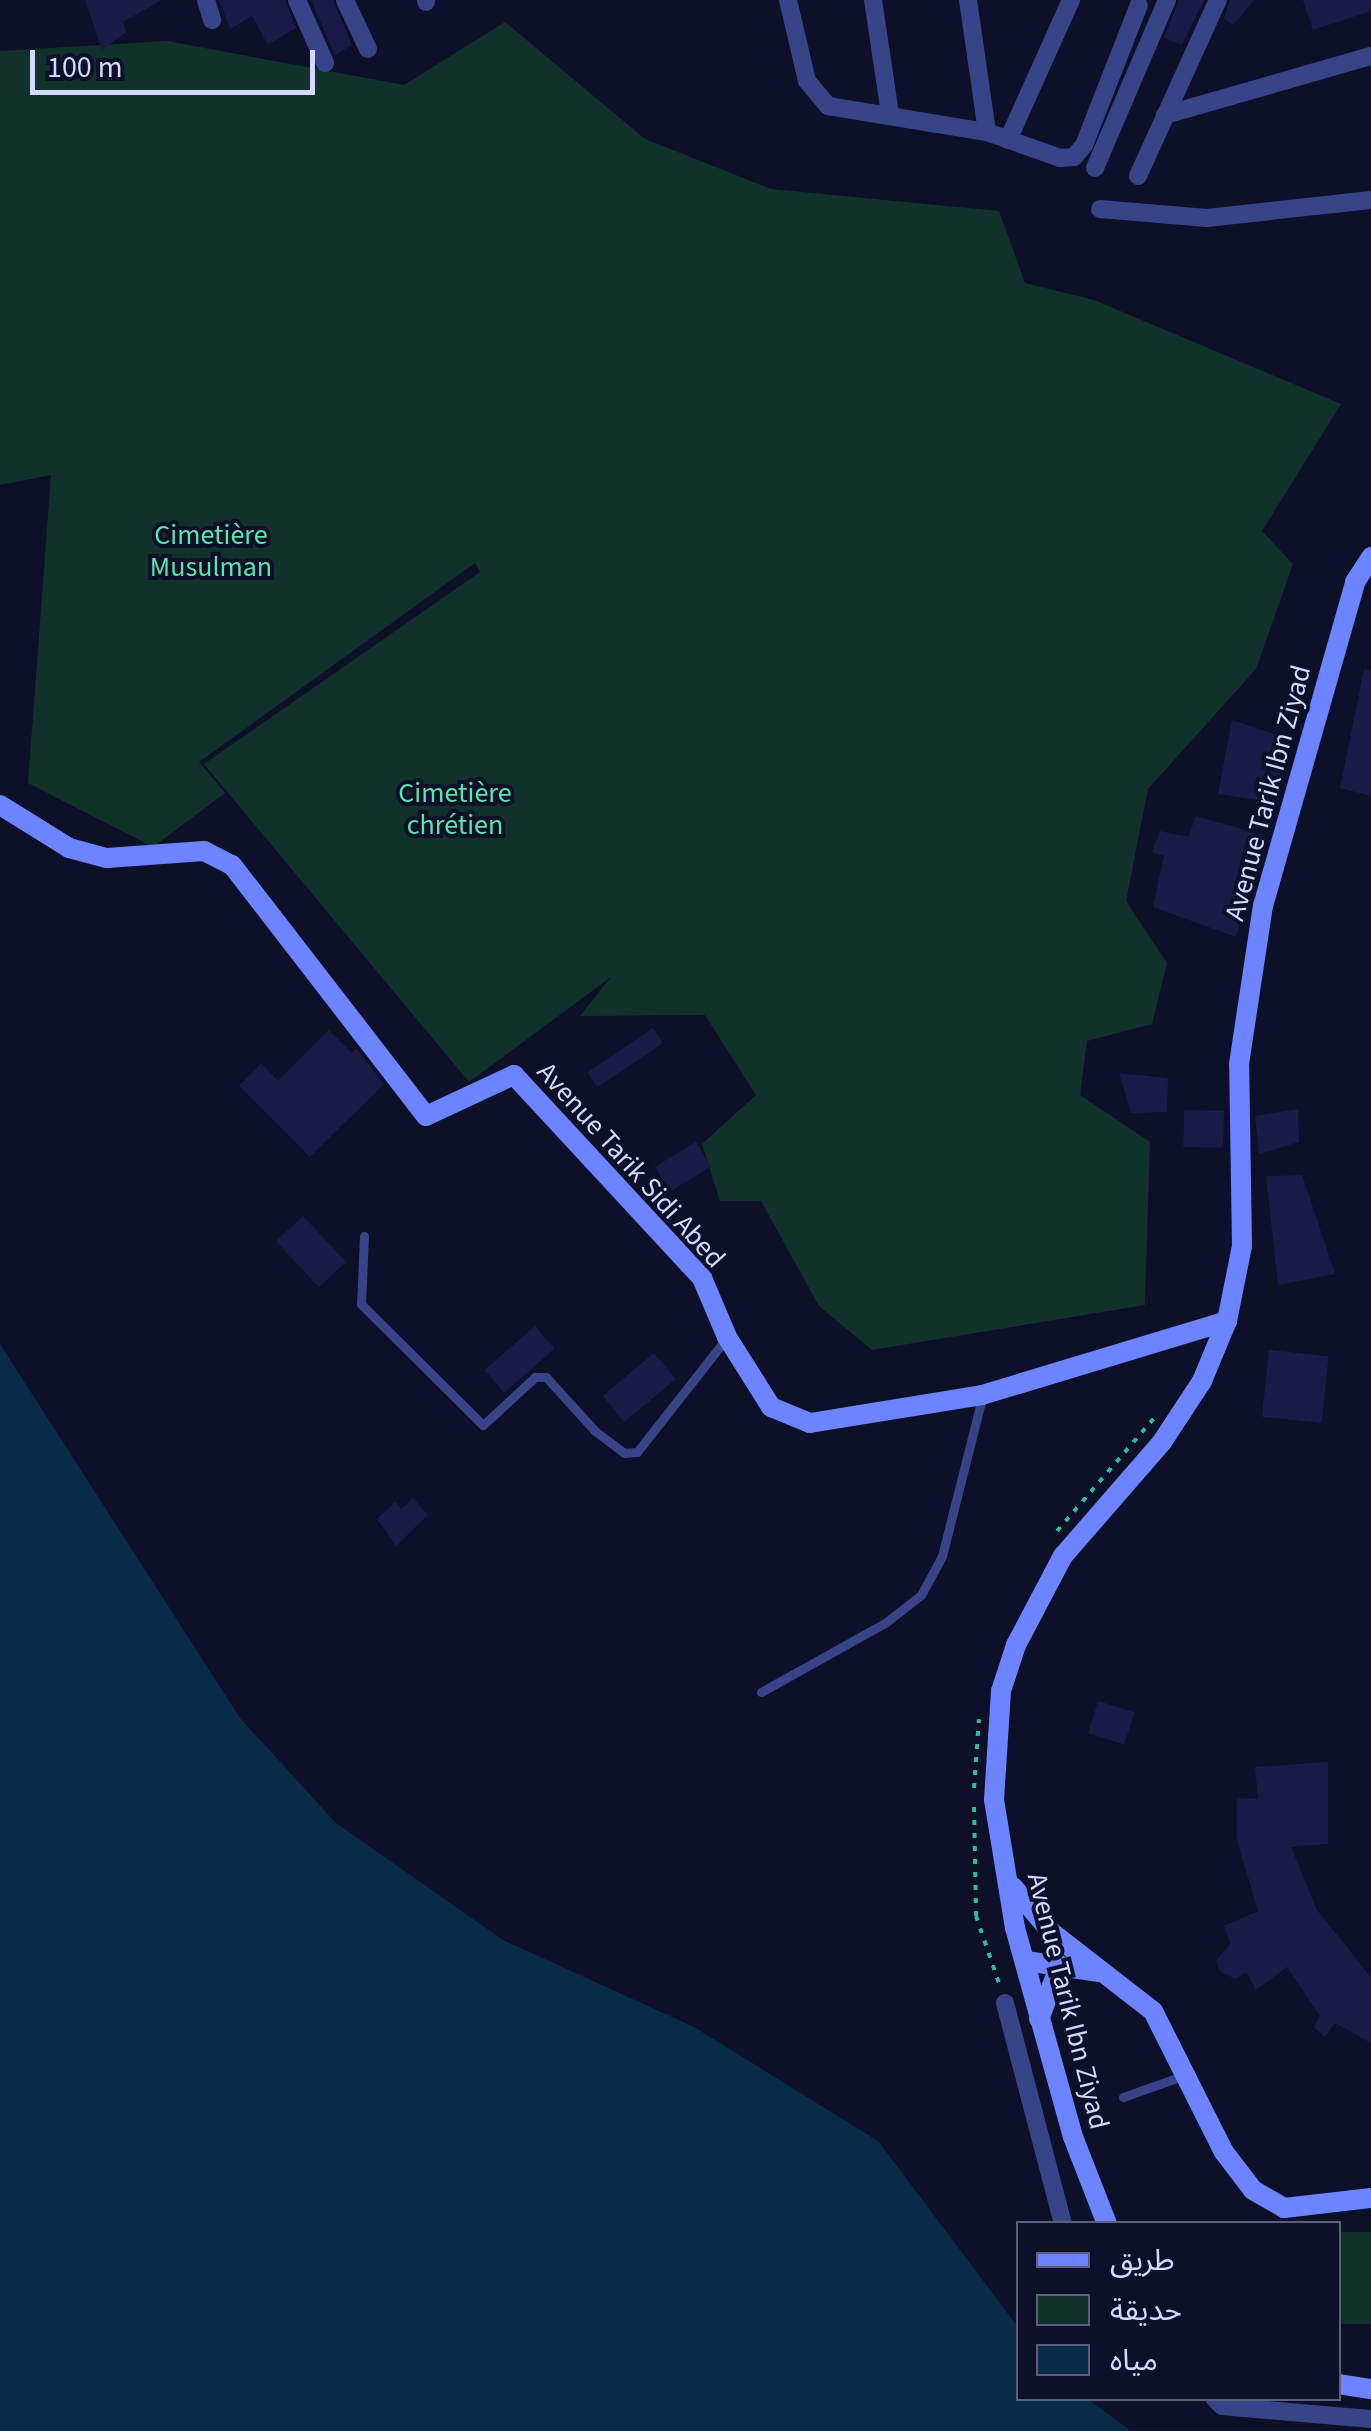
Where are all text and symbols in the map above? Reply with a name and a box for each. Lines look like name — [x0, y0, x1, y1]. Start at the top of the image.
scale bar — [35, 30, 320, 92]
text: 100 m — [47, 46, 123, 89]
park label: Cimetière Musulman — [150, 518, 272, 584]
street label: Avenue Tarik Ibn Ziyad — [1218, 662, 1318, 924]
park label: Cimetière chrétien — [398, 776, 512, 842]
street label: Avenue Tarik Sidi Abed — [530, 1055, 732, 1275]
street label: Avenue Tarik Ibn Ziyad — [1020, 1869, 1116, 2133]
legend — [1016, 2221, 1341, 2401]
text: طريق — [1110, 2239, 1175, 2282]
text: حديقة — [1110, 2289, 1182, 2332]
text: مياه — [1110, 2339, 1158, 2382]

